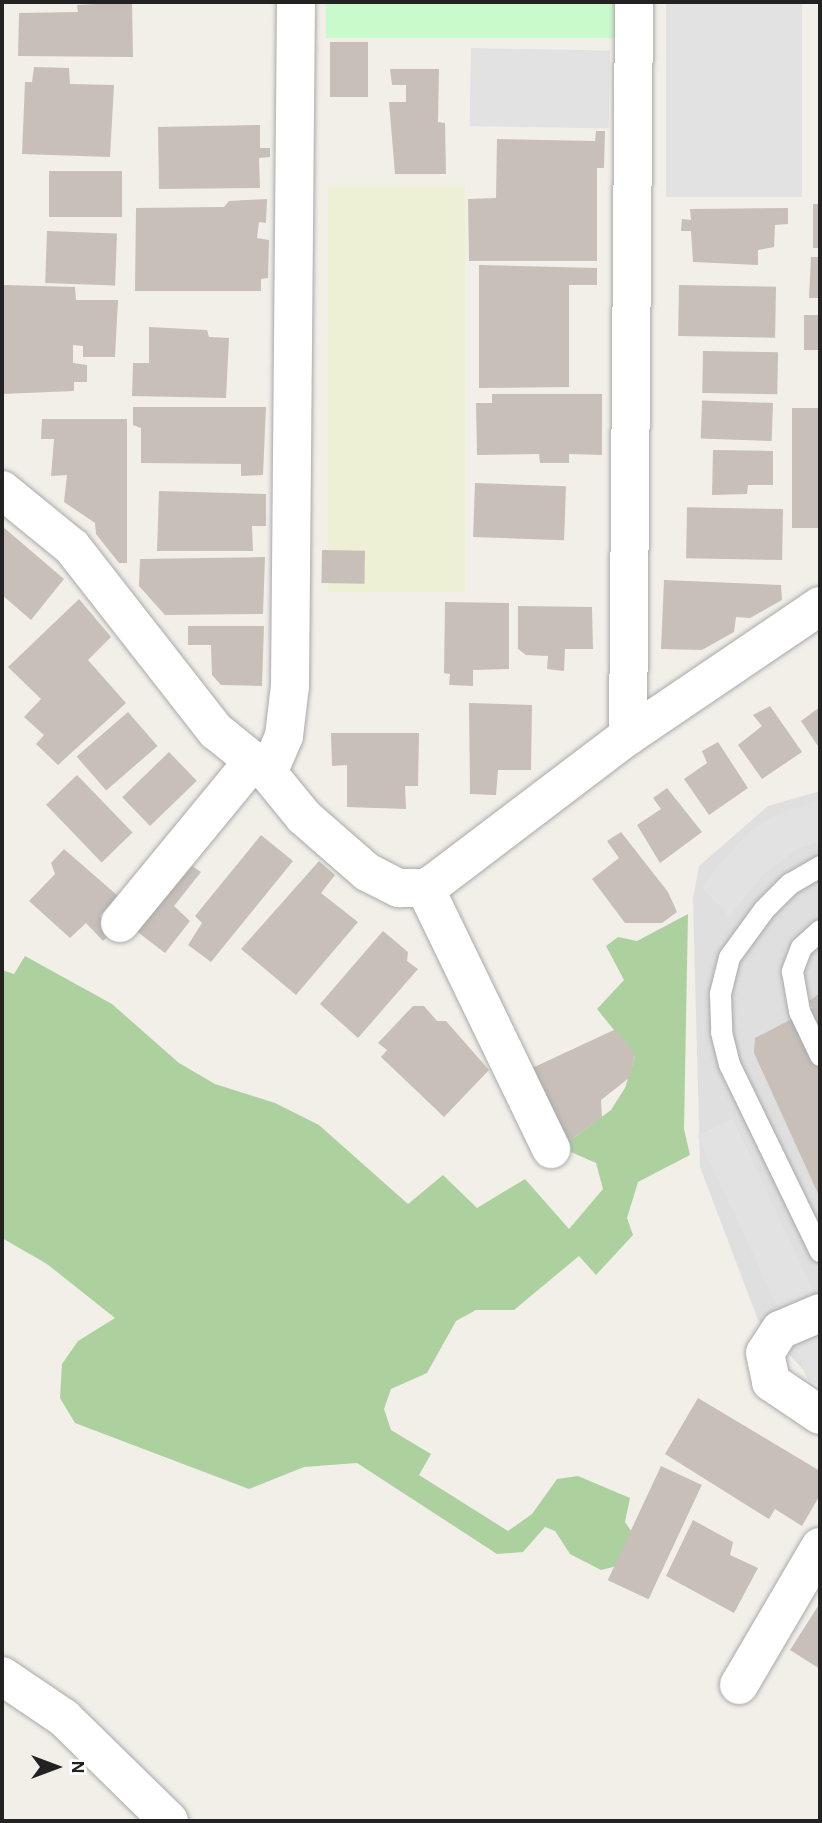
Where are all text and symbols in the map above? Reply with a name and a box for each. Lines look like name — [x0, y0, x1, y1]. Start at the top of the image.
north arrow — [21, 1732, 91, 1802]
text: N — [68, 1760, 87, 1774]

